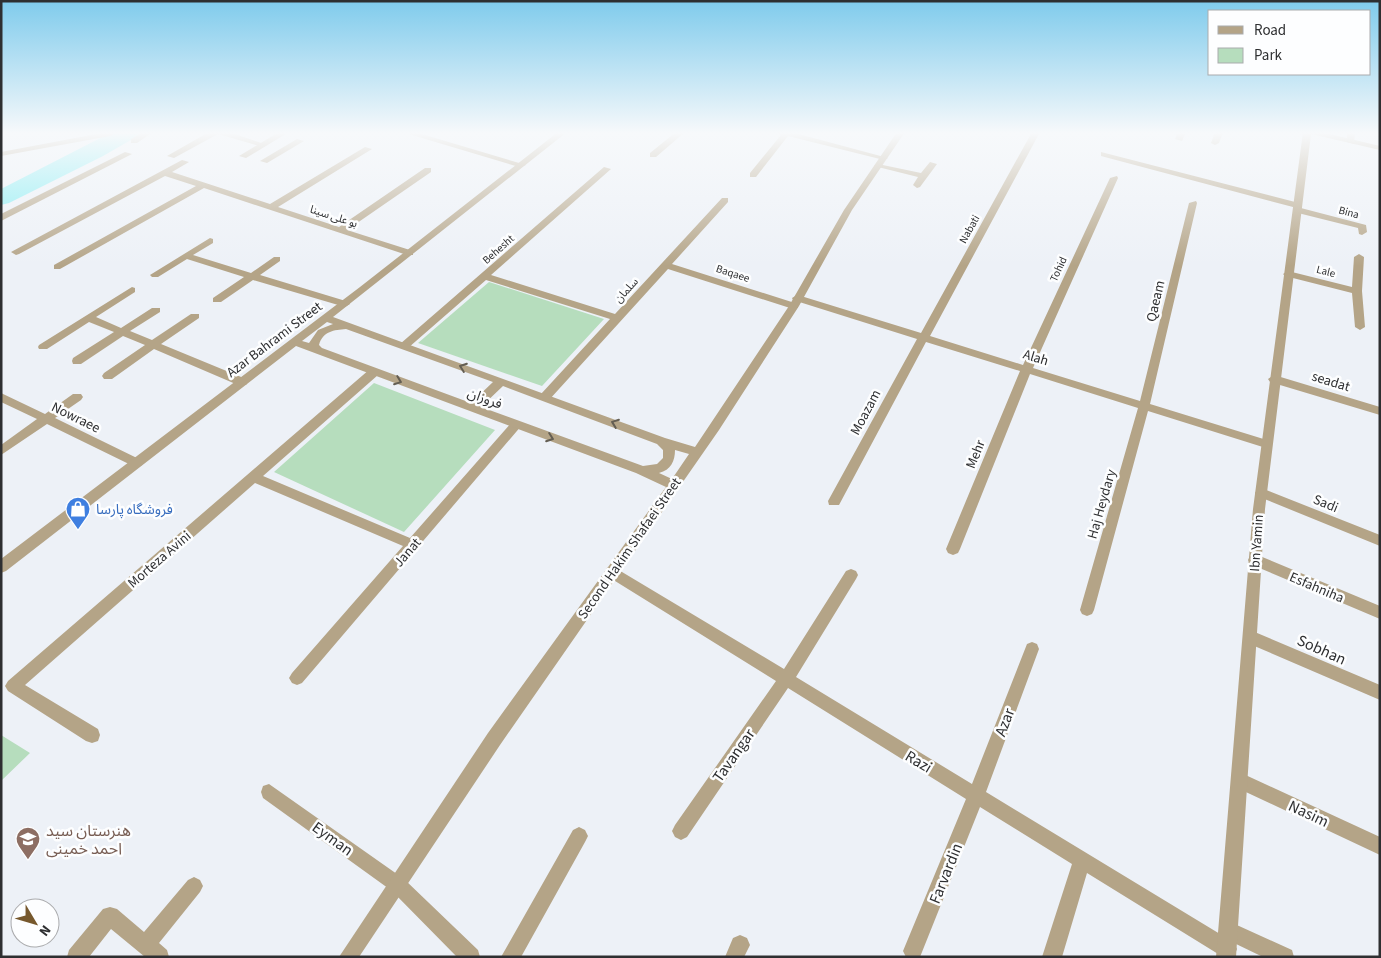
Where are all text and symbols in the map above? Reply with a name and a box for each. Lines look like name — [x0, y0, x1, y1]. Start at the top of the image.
legend — [1208, 10, 1371, 75]
text: Road — [1254, 20, 1286, 41]
text: Park — [1254, 45, 1283, 66]
street label: بو علی سینا — [308, 202, 360, 231]
street label: Bina — [1337, 203, 1361, 222]
street label: Nabati — [956, 212, 983, 246]
street label: Behesht — [479, 231, 518, 267]
street label: Tohid — [1046, 254, 1071, 284]
street label: Baqaee — [714, 261, 752, 286]
street label: Lale — [1315, 262, 1338, 281]
street label: سلمان — [611, 274, 642, 306]
street label: Qaeam — [1142, 279, 1170, 324]
street label: Azar Bahrami Street — [223, 297, 327, 383]
street label: Alah — [1020, 345, 1051, 371]
one-way arrow — [459, 363, 468, 373]
street label: seadat — [1309, 367, 1353, 397]
one-way arrow — [393, 375, 402, 385]
street label: فروزان — [464, 383, 505, 415]
street label: Moazam — [846, 386, 886, 439]
street label: Nowraee — [48, 397, 103, 438]
one-way arrow — [612, 419, 620, 429]
one-way arrow — [546, 432, 554, 442]
street label: Mehr — [961, 437, 991, 472]
street label: Haj Heydary — [1082, 467, 1122, 541]
street label: Second Hakim Shafaei Street — [573, 474, 687, 623]
street label: Sadi — [1310, 490, 1341, 518]
shop icon: فروشگاه پارسا — [65, 496, 91, 530]
place label: فروشگاه پارسا — [96, 500, 173, 520]
street label: Ibn Yamin — [1245, 514, 1269, 572]
street label: Morteza Avini — [124, 527, 196, 593]
street label: Janat — [389, 533, 426, 572]
street label: Esfahniha — [1286, 567, 1347, 608]
street label: Sobhan — [1294, 629, 1350, 670]
street label: Azar — [990, 705, 1021, 740]
street label: Tavangar — [707, 724, 761, 787]
street label: Razi — [901, 745, 936, 778]
street label: Nasim — [1285, 795, 1332, 833]
street label: Eyman — [307, 816, 357, 861]
place label: هنرستان سید احمد خمینی — [46, 820, 131, 860]
school or university icon: هنرستان سید احمد خمینی — [15, 826, 41, 860]
street label: Farvardin — [924, 840, 968, 907]
north arrow — [10, 898, 60, 948]
text: N — [34, 921, 55, 940]

